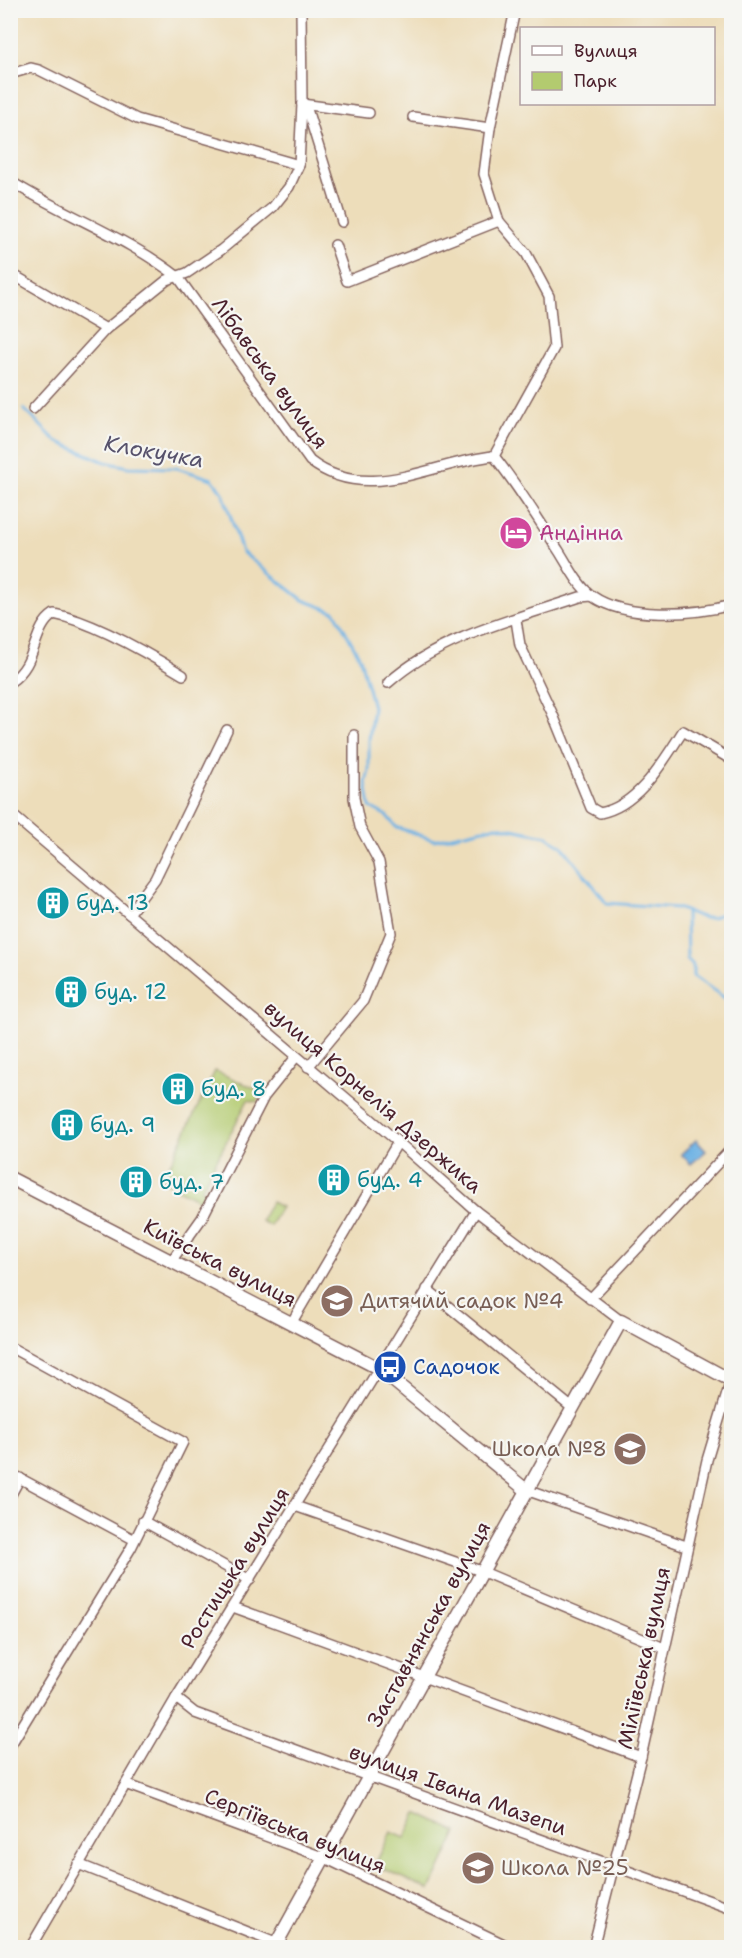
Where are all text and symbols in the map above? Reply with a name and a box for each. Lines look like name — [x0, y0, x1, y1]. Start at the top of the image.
legend — [520, 27, 715, 105]
text: Вулиця — [574, 39, 638, 63]
text: Парк — [574, 69, 617, 93]
street label: Лібавська вулиця — [205, 291, 335, 455]
water label: Клокучка — [102, 428, 206, 475]
hotel icon: Андінна — [498, 515, 534, 551]
place label: Андінна — [539, 519, 623, 547]
building icon: буд. 13 — [35, 885, 71, 921]
place label: буд. 13 — [76, 889, 149, 917]
building icon: буд. 12 — [53, 974, 89, 1010]
place label: буд. 12 — [94, 978, 167, 1006]
street label: вулиця Корнелія Дзержика — [258, 994, 488, 1200]
building icon: буд. 8 — [160, 1071, 196, 1107]
place label: буд. 8 — [201, 1075, 266, 1103]
building icon: буд. 9 — [49, 1107, 85, 1143]
place label: буд. 9 — [90, 1111, 155, 1139]
building icon: буд. 4 — [316, 1162, 352, 1198]
building icon: буд. 7 — [118, 1164, 154, 1200]
place label: буд. 4 — [357, 1166, 422, 1194]
place label: буд. 7 — [159, 1168, 224, 1196]
street label: Київська вулиця — [139, 1212, 301, 1314]
school or university icon: Дитячий садок №4 — [319, 1283, 355, 1319]
place label: Дитячий садок №4 — [360, 1287, 563, 1315]
bus stop icon: Садочок — [372, 1349, 408, 1385]
place label: Садочок — [413, 1353, 500, 1381]
school or university icon: Школа №8 — [612, 1431, 648, 1467]
place label: Школа №8 — [492, 1435, 607, 1463]
street label: Ростицька вулиця — [174, 1482, 296, 1654]
street label: Заставнянська вулиця — [361, 1516, 497, 1732]
street label: Міліївська вулиця — [611, 1564, 677, 1752]
street label: вулиця Івана Мазепи — [345, 1738, 571, 1842]
street label: Сергіївська вулиця — [200, 1782, 390, 1880]
school or university icon: Школа №25 — [460, 1850, 496, 1886]
place label: Школа №25 — [501, 1854, 629, 1882]

